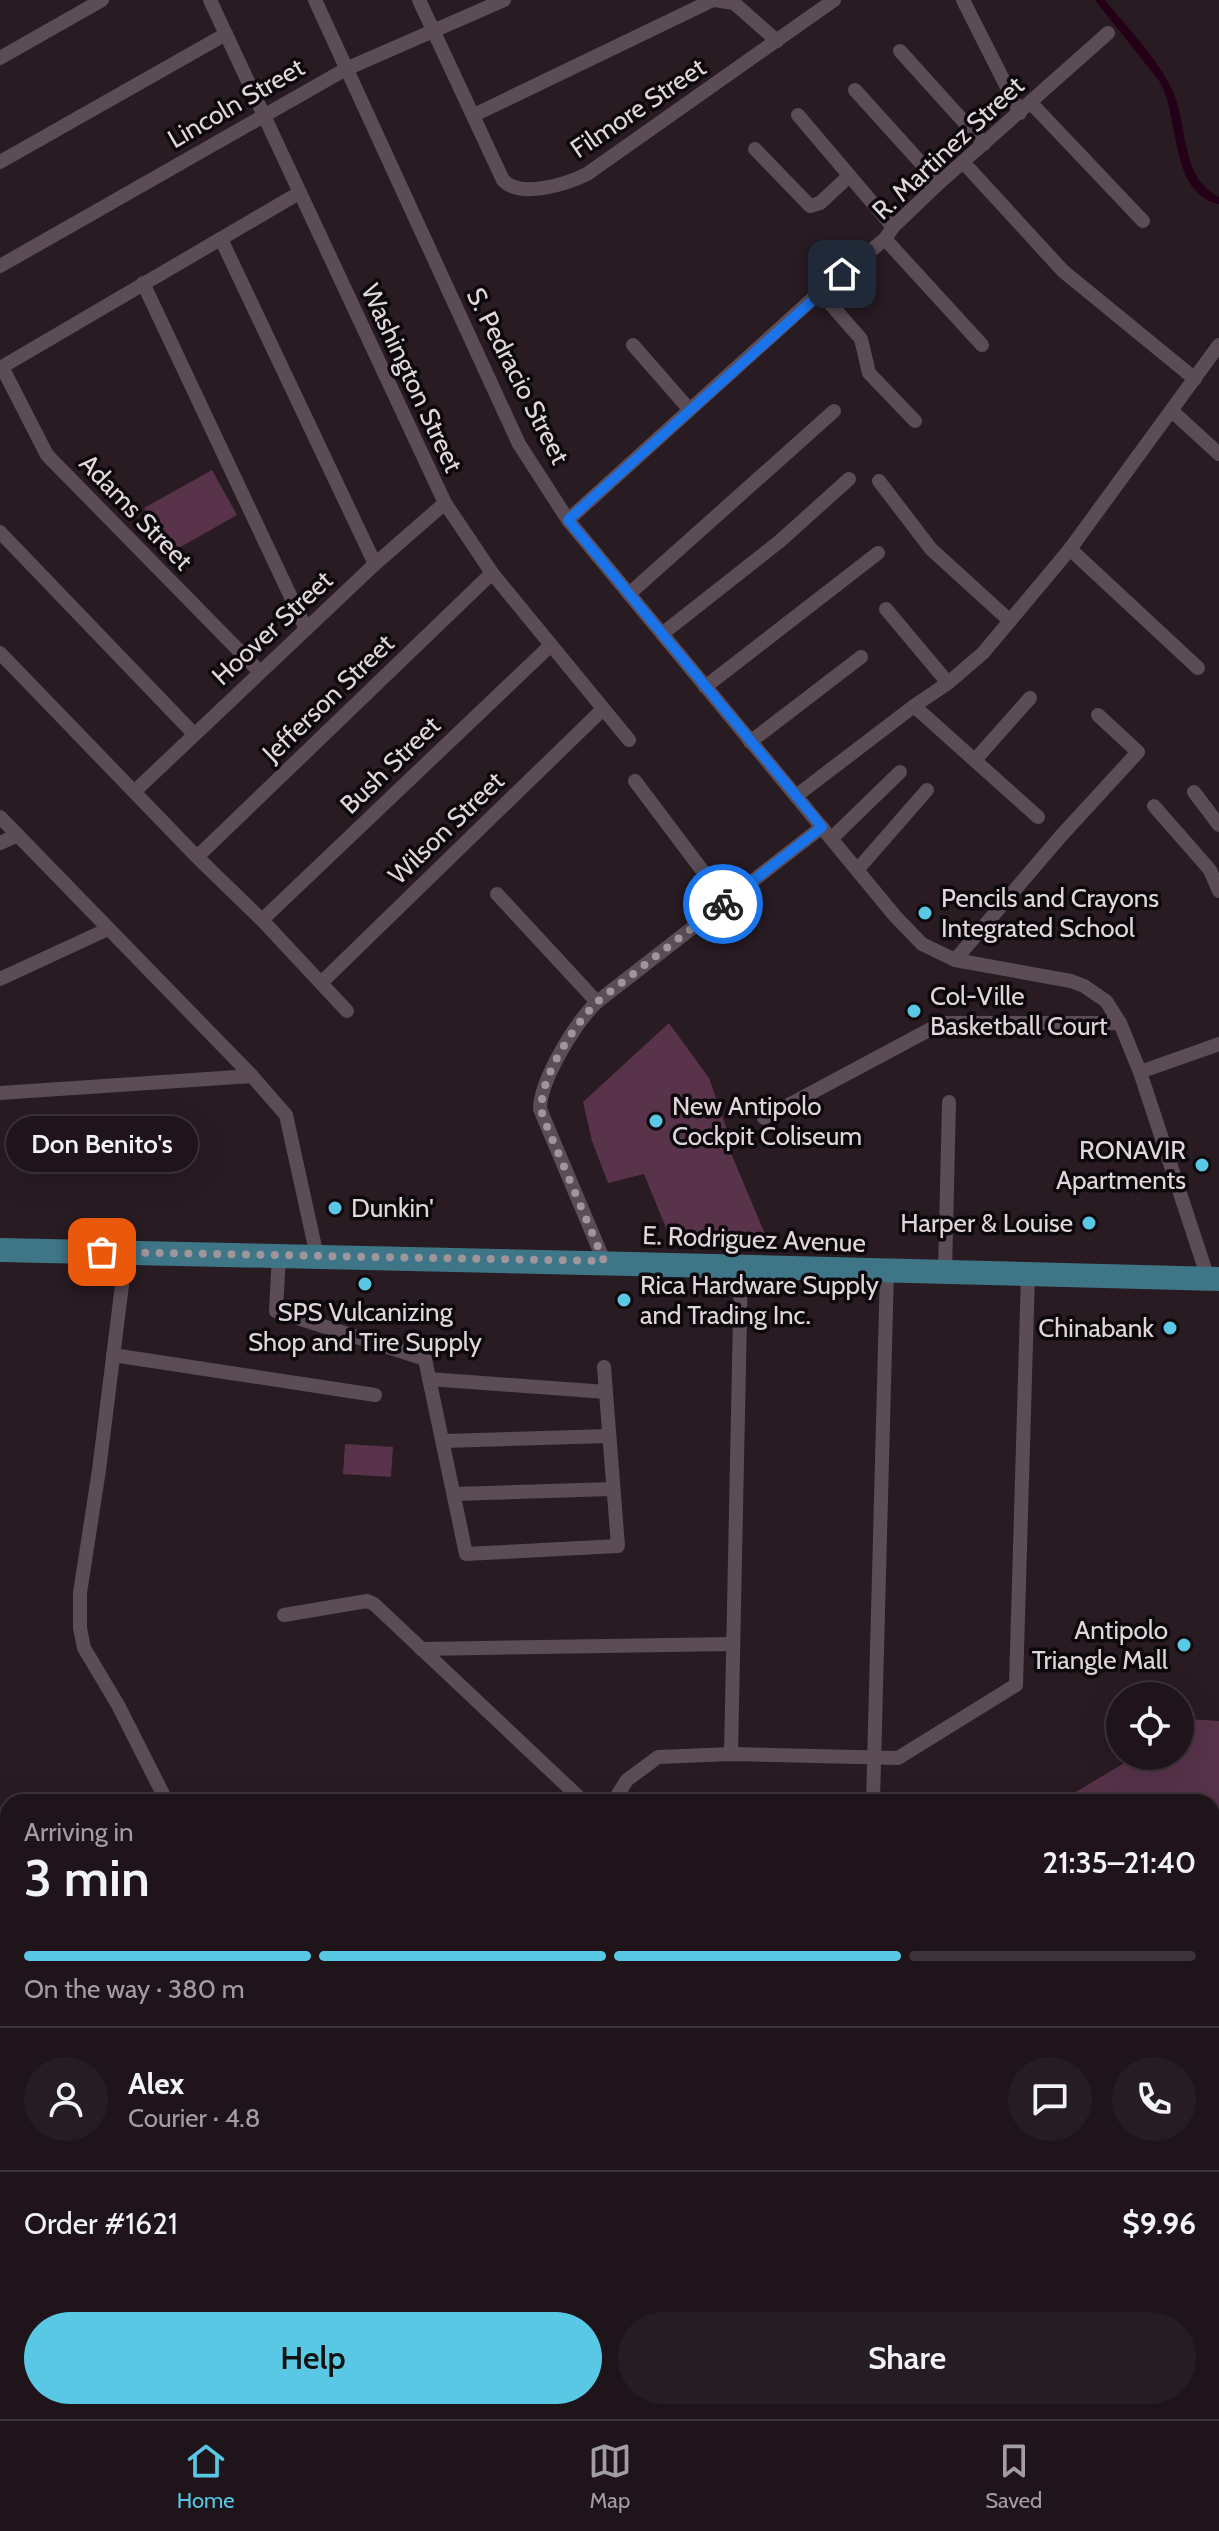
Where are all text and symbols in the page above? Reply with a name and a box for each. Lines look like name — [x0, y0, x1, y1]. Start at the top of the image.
street label: Lincoln Street — [162, 51, 310, 155]
street label: Filmore Street — [564, 51, 712, 165]
street label: R. Martinez Street — [866, 69, 1031, 226]
pin — [808, 240, 876, 308]
icon: home — [820, 252, 864, 296]
street label: Washington Street — [354, 279, 470, 477]
street label: S. Pedracio Street — [460, 283, 576, 470]
street label: Adams Street — [73, 447, 199, 577]
street label: Hoover Street — [205, 564, 339, 692]
street label: Jefferson Street — [255, 627, 401, 769]
street label: Bush Street — [333, 709, 447, 820]
street label: Wilson Street — [382, 765, 511, 891]
courier — [683, 864, 763, 944]
icon: bike — [701, 882, 745, 926]
place label: Pencils and Crayons Integrated School — [941, 882, 1159, 944]
marker: Pencils and Crayons Integrated School — [916, 904, 934, 922]
place label: Col-Ville Basketball Court — [930, 980, 1108, 1042]
marker: Col-Ville Basketball Court — [905, 1002, 923, 1020]
place label: New Antipolo Cockpit Coliseum — [672, 1090, 862, 1152]
marker: New Antipolo Cockpit Coliseum — [647, 1112, 665, 1130]
callout: Don Benito's — [6, 1116, 198, 1172]
text: Don Benito's — [31, 1128, 173, 1160]
place label: RONAVIR Apartments — [1056, 1134, 1186, 1196]
marker: RONAVIR Apartments — [1193, 1156, 1211, 1174]
place label: Dunkin' — [351, 1192, 434, 1224]
marker: Dunkin' — [326, 1199, 344, 1217]
place label: Harper & Louise — [900, 1207, 1073, 1239]
marker: Harper & Louise — [1080, 1214, 1098, 1232]
pin — [68, 1218, 136, 1286]
street label: E. Rodriguez Avenue — [642, 1219, 866, 1259]
icon: bag — [80, 1230, 124, 1274]
place label: Rica Hardware Supply and Trading Inc. — [640, 1269, 879, 1331]
marker: SPS Vulcanizing Shop and Tire Supply — [356, 1275, 374, 1293]
marker: Rica Hardware Supply and Trading Inc. — [615, 1291, 633, 1309]
place label: SPS Vulcanizing Shop and Tire Supply — [248, 1296, 482, 1358]
place label: Chinabank — [1038, 1312, 1154, 1344]
marker: Chinabank — [1161, 1319, 1179, 1337]
place label: Antipolo Triangle Mall — [1032, 1614, 1168, 1676]
marker: Antipolo Triangle Mall — [1175, 1636, 1193, 1654]
map controls — [1106, 1682, 1194, 1770]
button: locate — [1106, 1682, 1194, 1770]
text: Arriving in — [24, 1816, 134, 1848]
text: 21:35–21:40 — [1042, 1844, 1196, 1881]
text: 3 min — [24, 1846, 150, 1909]
text: On the way · 380 m — [24, 1973, 245, 2005]
button: person — [24, 2057, 108, 2141]
button: chat — [1008, 2057, 1092, 2141]
button: phone — [1112, 2057, 1196, 2141]
text: Alex — [128, 2065, 184, 2102]
text: Courier · 4.8 — [128, 2102, 261, 2134]
text: Order #1621 — [24, 2205, 178, 2242]
text: $9.96 — [1122, 2205, 1196, 2242]
button: Help — [24, 2312, 602, 2404]
button: Share — [618, 2312, 1196, 2404]
tab: Home — [177, 2439, 235, 2514]
tab: Map — [588, 2439, 632, 2514]
tab: Saved — [985, 2439, 1042, 2514]

